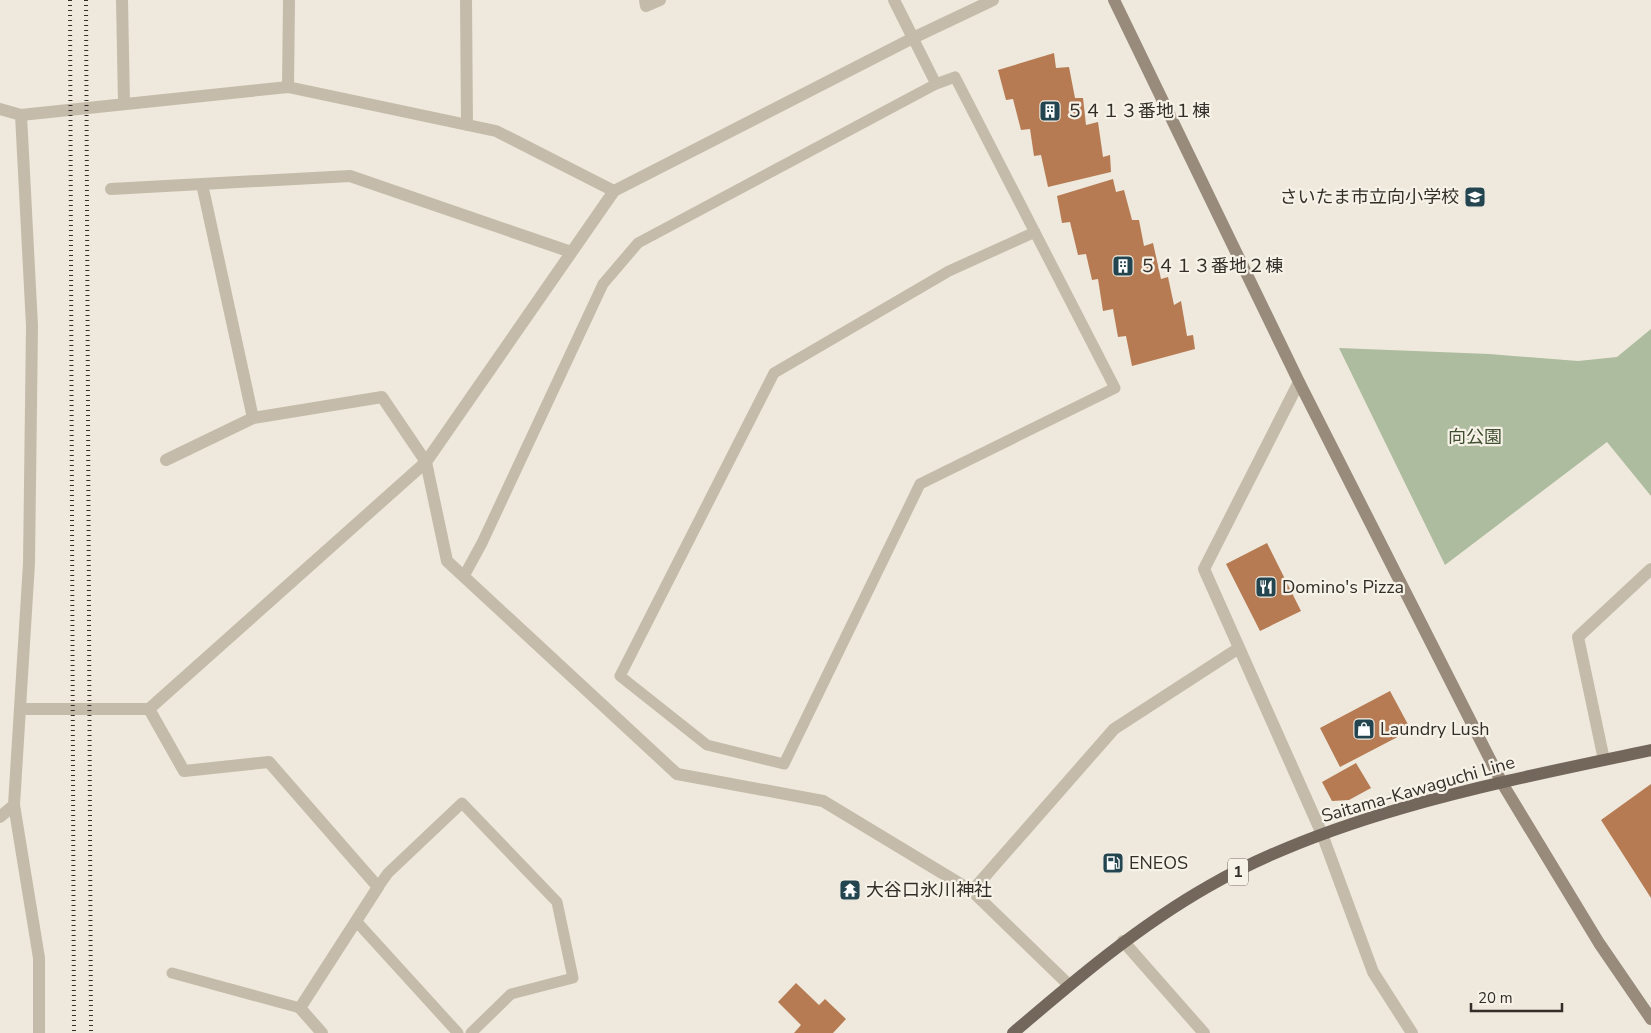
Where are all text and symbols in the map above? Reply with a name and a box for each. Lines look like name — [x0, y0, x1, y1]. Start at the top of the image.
building icon: ５４１３番地１棟 — [1038, 99, 1062, 123]
place label: ５４１３番地１棟 — [1066, 99, 1210, 123]
place label: さいたま市立向小学校 — [1280, 185, 1459, 209]
school or university icon: さいたま市立向小学校 — [1463, 185, 1487, 209]
building icon: ５４１３番地２棟 — [1111, 254, 1135, 278]
place label: ５４１３番地２棟 — [1139, 254, 1283, 278]
park label: 向公園 — [1448, 425, 1502, 449]
restaurant icon: Domino's Pizza — [1254, 575, 1278, 599]
place label: Domino's Pizza — [1282, 575, 1404, 599]
shop icon: Laundry Lush — [1352, 717, 1376, 741]
place label: Laundry Lush — [1380, 717, 1490, 741]
street label: Saitama-Kawaguchi Line — [1318, 750, 1518, 828]
fuel station icon: ENEOS — [1101, 851, 1125, 875]
place label: ENEOS — [1129, 851, 1188, 875]
road number: 1 — [1228, 859, 1248, 886]
temple icon: 大谷口氷川神社 — [838, 878, 862, 902]
place label: 大谷口氷川神社 — [866, 878, 992, 902]
scale bar — [1471, 980, 1562, 1012]
text: 20 m — [1478, 988, 1513, 1008]

